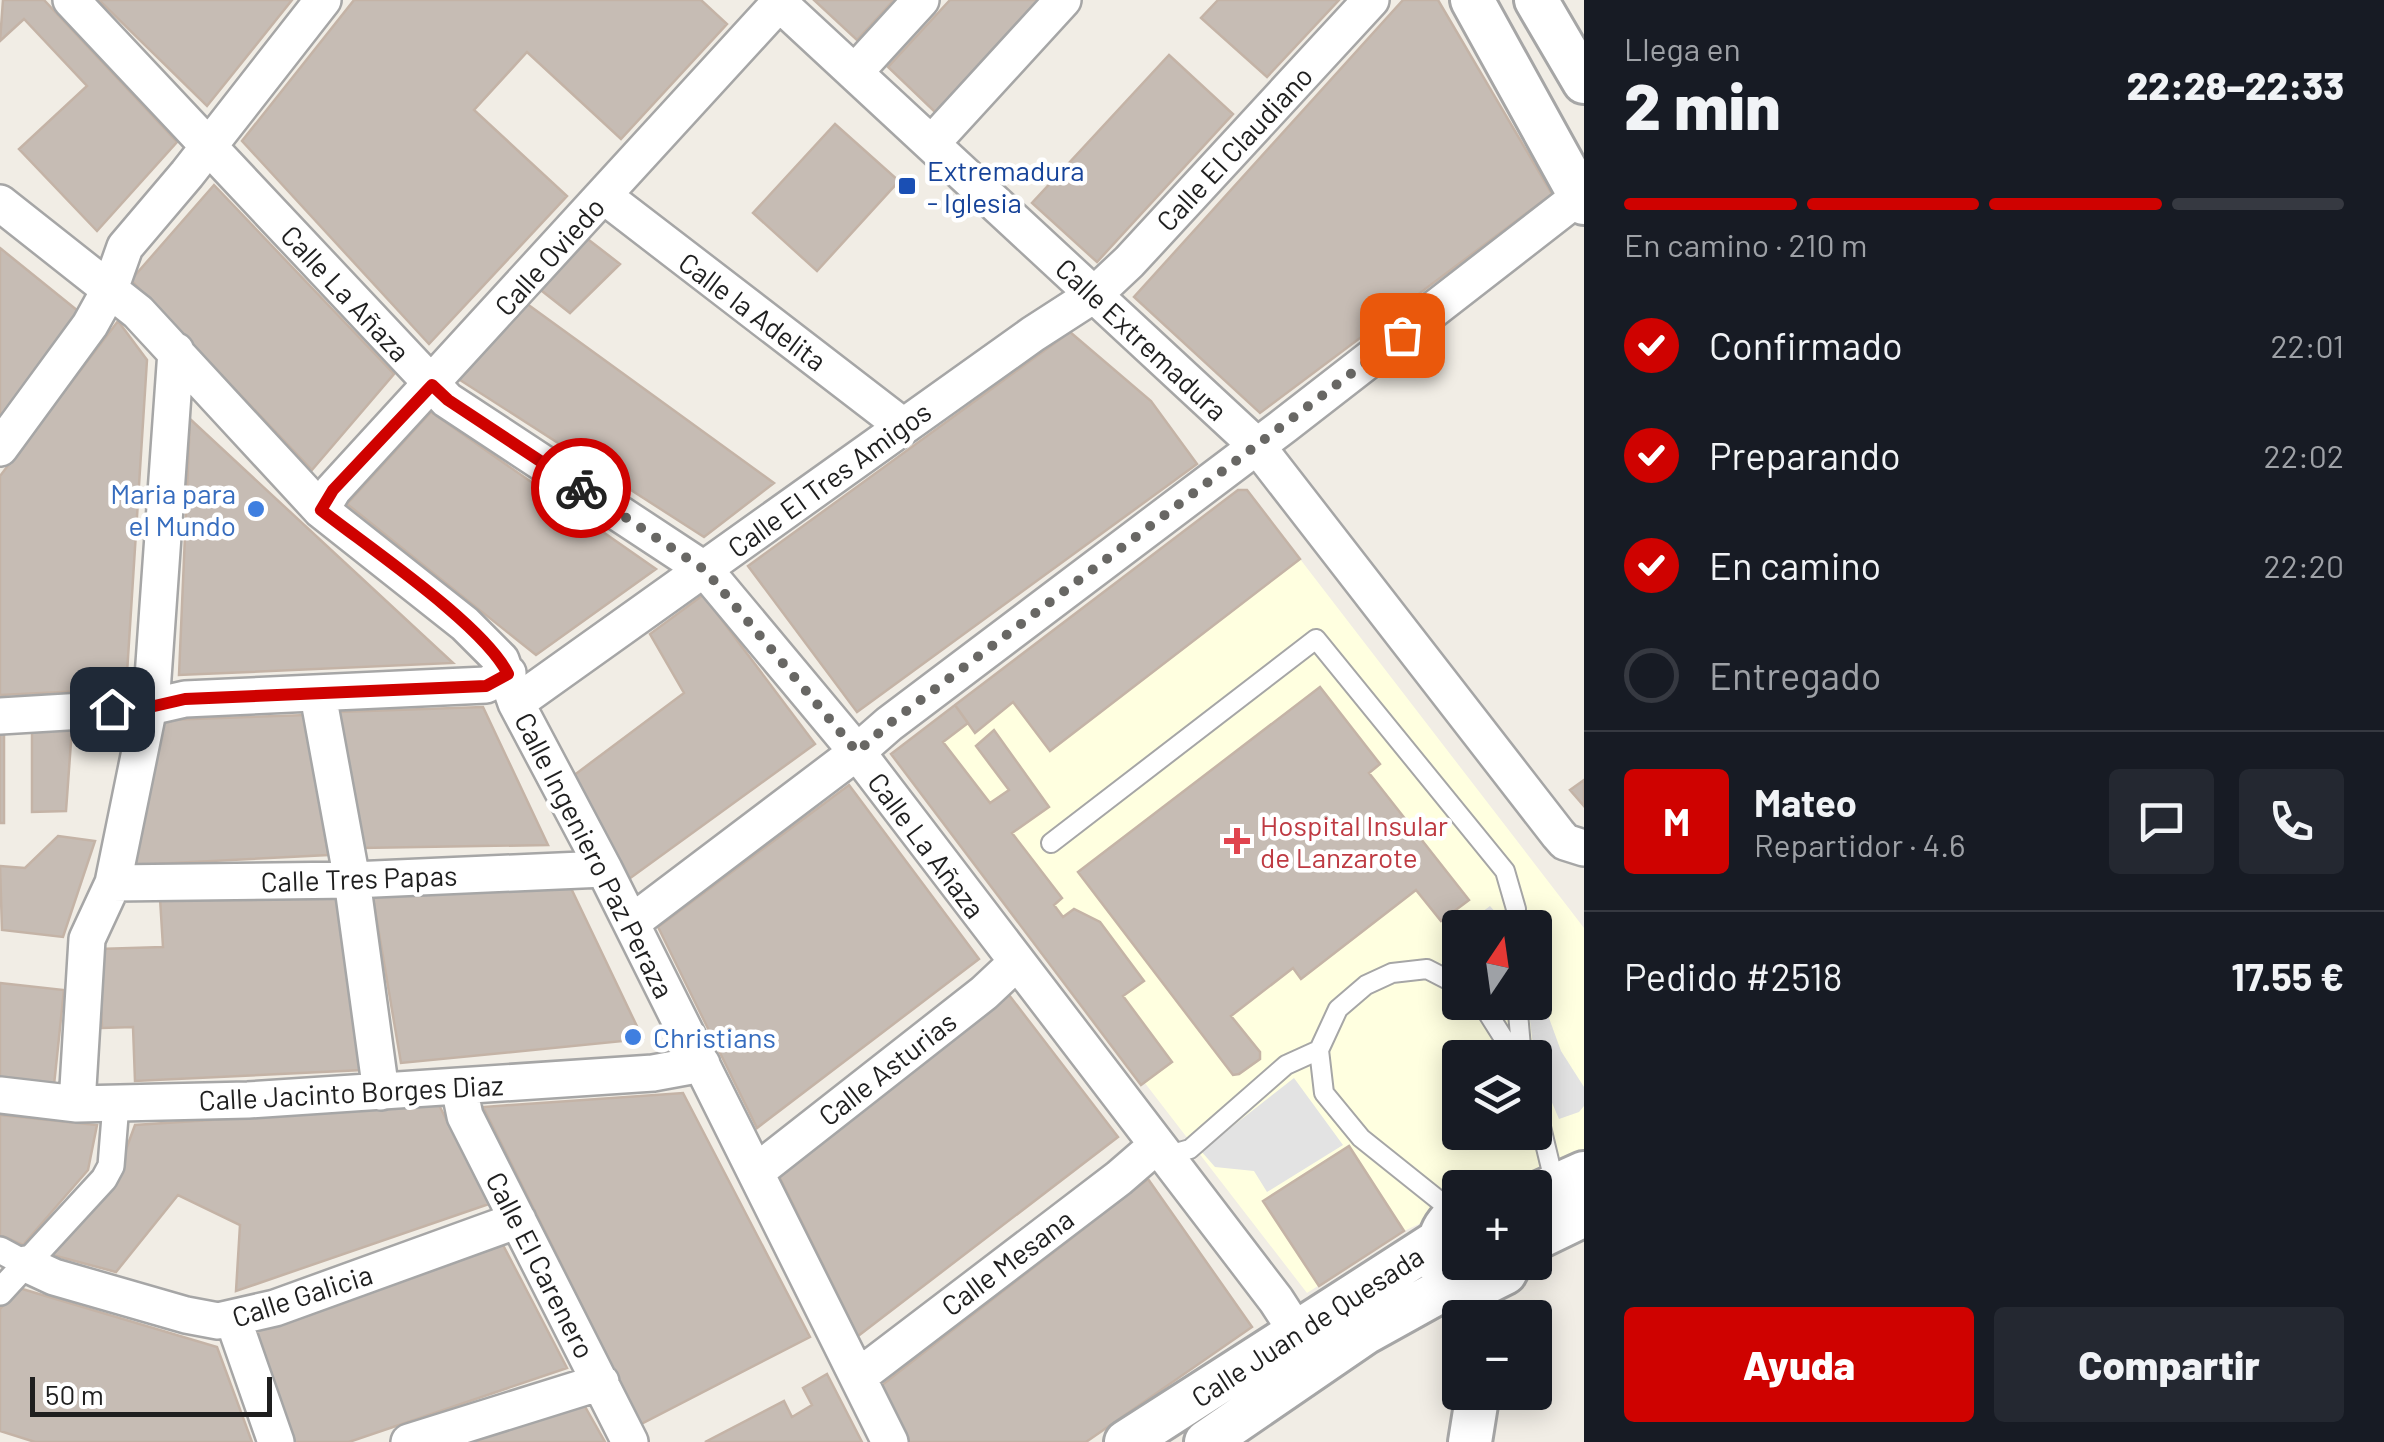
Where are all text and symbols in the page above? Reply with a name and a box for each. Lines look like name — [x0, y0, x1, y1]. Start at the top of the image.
text: Llega en — [1624, 29, 1741, 67]
street label: Calle El Claudiano — [1149, 58, 1319, 238]
text: 22:28–22:33 — [2127, 62, 2344, 108]
text: 2 min — [1624, 65, 1781, 143]
place label: Extremadura - Iglesia — [927, 153, 1085, 219]
marker: Extremadura - Iglesia — [896, 175, 918, 197]
street label: Calle Oviedo — [487, 190, 611, 322]
street label: Calle La Añaza — [274, 218, 418, 368]
text: En camino · 210 m — [1624, 225, 1867, 263]
street label: Calle la Adelita — [673, 245, 833, 377]
street label: Calle Extremadura — [1049, 251, 1235, 427]
pin — [1360, 293, 1445, 378]
icon: bag — [1375, 308, 1430, 363]
icon: check — [1624, 318, 1679, 373]
text: Confirmado — [1709, 322, 1903, 368]
text: 22:01 — [2270, 326, 2344, 364]
street label: Calle El Tres Amigos — [721, 394, 937, 564]
icon: check — [1624, 428, 1679, 483]
text: Preparando — [1709, 432, 1901, 478]
text: 22:02 — [2264, 436, 2344, 474]
courier — [531, 438, 631, 538]
icon: bike — [554, 461, 609, 516]
place label: Maria para el Mundo — [110, 476, 236, 542]
marker: Maria para el Mundo — [245, 498, 267, 520]
icon: check — [1624, 538, 1679, 593]
text: En camino — [1709, 542, 1881, 588]
text: 22:20 — [2264, 546, 2344, 584]
text: Entregado — [1709, 652, 1881, 698]
pin — [70, 667, 155, 752]
icon: home — [85, 682, 140, 737]
street label: Calle Ingeniero Paz Peraza — [508, 707, 682, 1003]
street label: Calle La Añaza — [861, 765, 993, 925]
button: chat — [2109, 769, 2214, 874]
button: phone — [2239, 769, 2344, 874]
text: Mateo — [1754, 779, 1857, 825]
text: M — [1663, 798, 1690, 844]
place label: Hospital Insular de Lanzarote — [1260, 808, 1448, 874]
text: Repartidor · 4.6 — [1754, 825, 1966, 863]
marker: Hospital Insular de Lanzarote — [1224, 828, 1250, 854]
street label: Calle Tres Papas — [260, 858, 458, 898]
north arrow — [1442, 910, 1552, 1020]
map controls — [1442, 910, 1552, 1410]
text: Pedido #2518 — [1624, 953, 1843, 999]
text: 17.55 € — [2231, 953, 2344, 999]
street label: Calle Asturias — [811, 1004, 963, 1132]
place label: Christians — [653, 1020, 776, 1054]
marker: Christians — [622, 1026, 644, 1048]
button: layers — [1442, 1040, 1552, 1150]
street label: Calle Jacinto Borges Diaz — [198, 1067, 504, 1117]
street label: Calle El Carenero — [479, 1166, 603, 1364]
button: + — [1442, 1170, 1552, 1280]
street label: Calle Mesana — [934, 1201, 1080, 1323]
street label: Calle Juan de Quesada — [1185, 1238, 1429, 1414]
street label: Calle Galicia — [228, 1256, 376, 1334]
button: − — [1442, 1300, 1552, 1410]
button: Ayuda — [1624, 1307, 1974, 1422]
button: Compartir — [1994, 1307, 2344, 1422]
scale bar — [30, 1372, 272, 1416]
text: 50 m — [45, 1377, 104, 1411]

